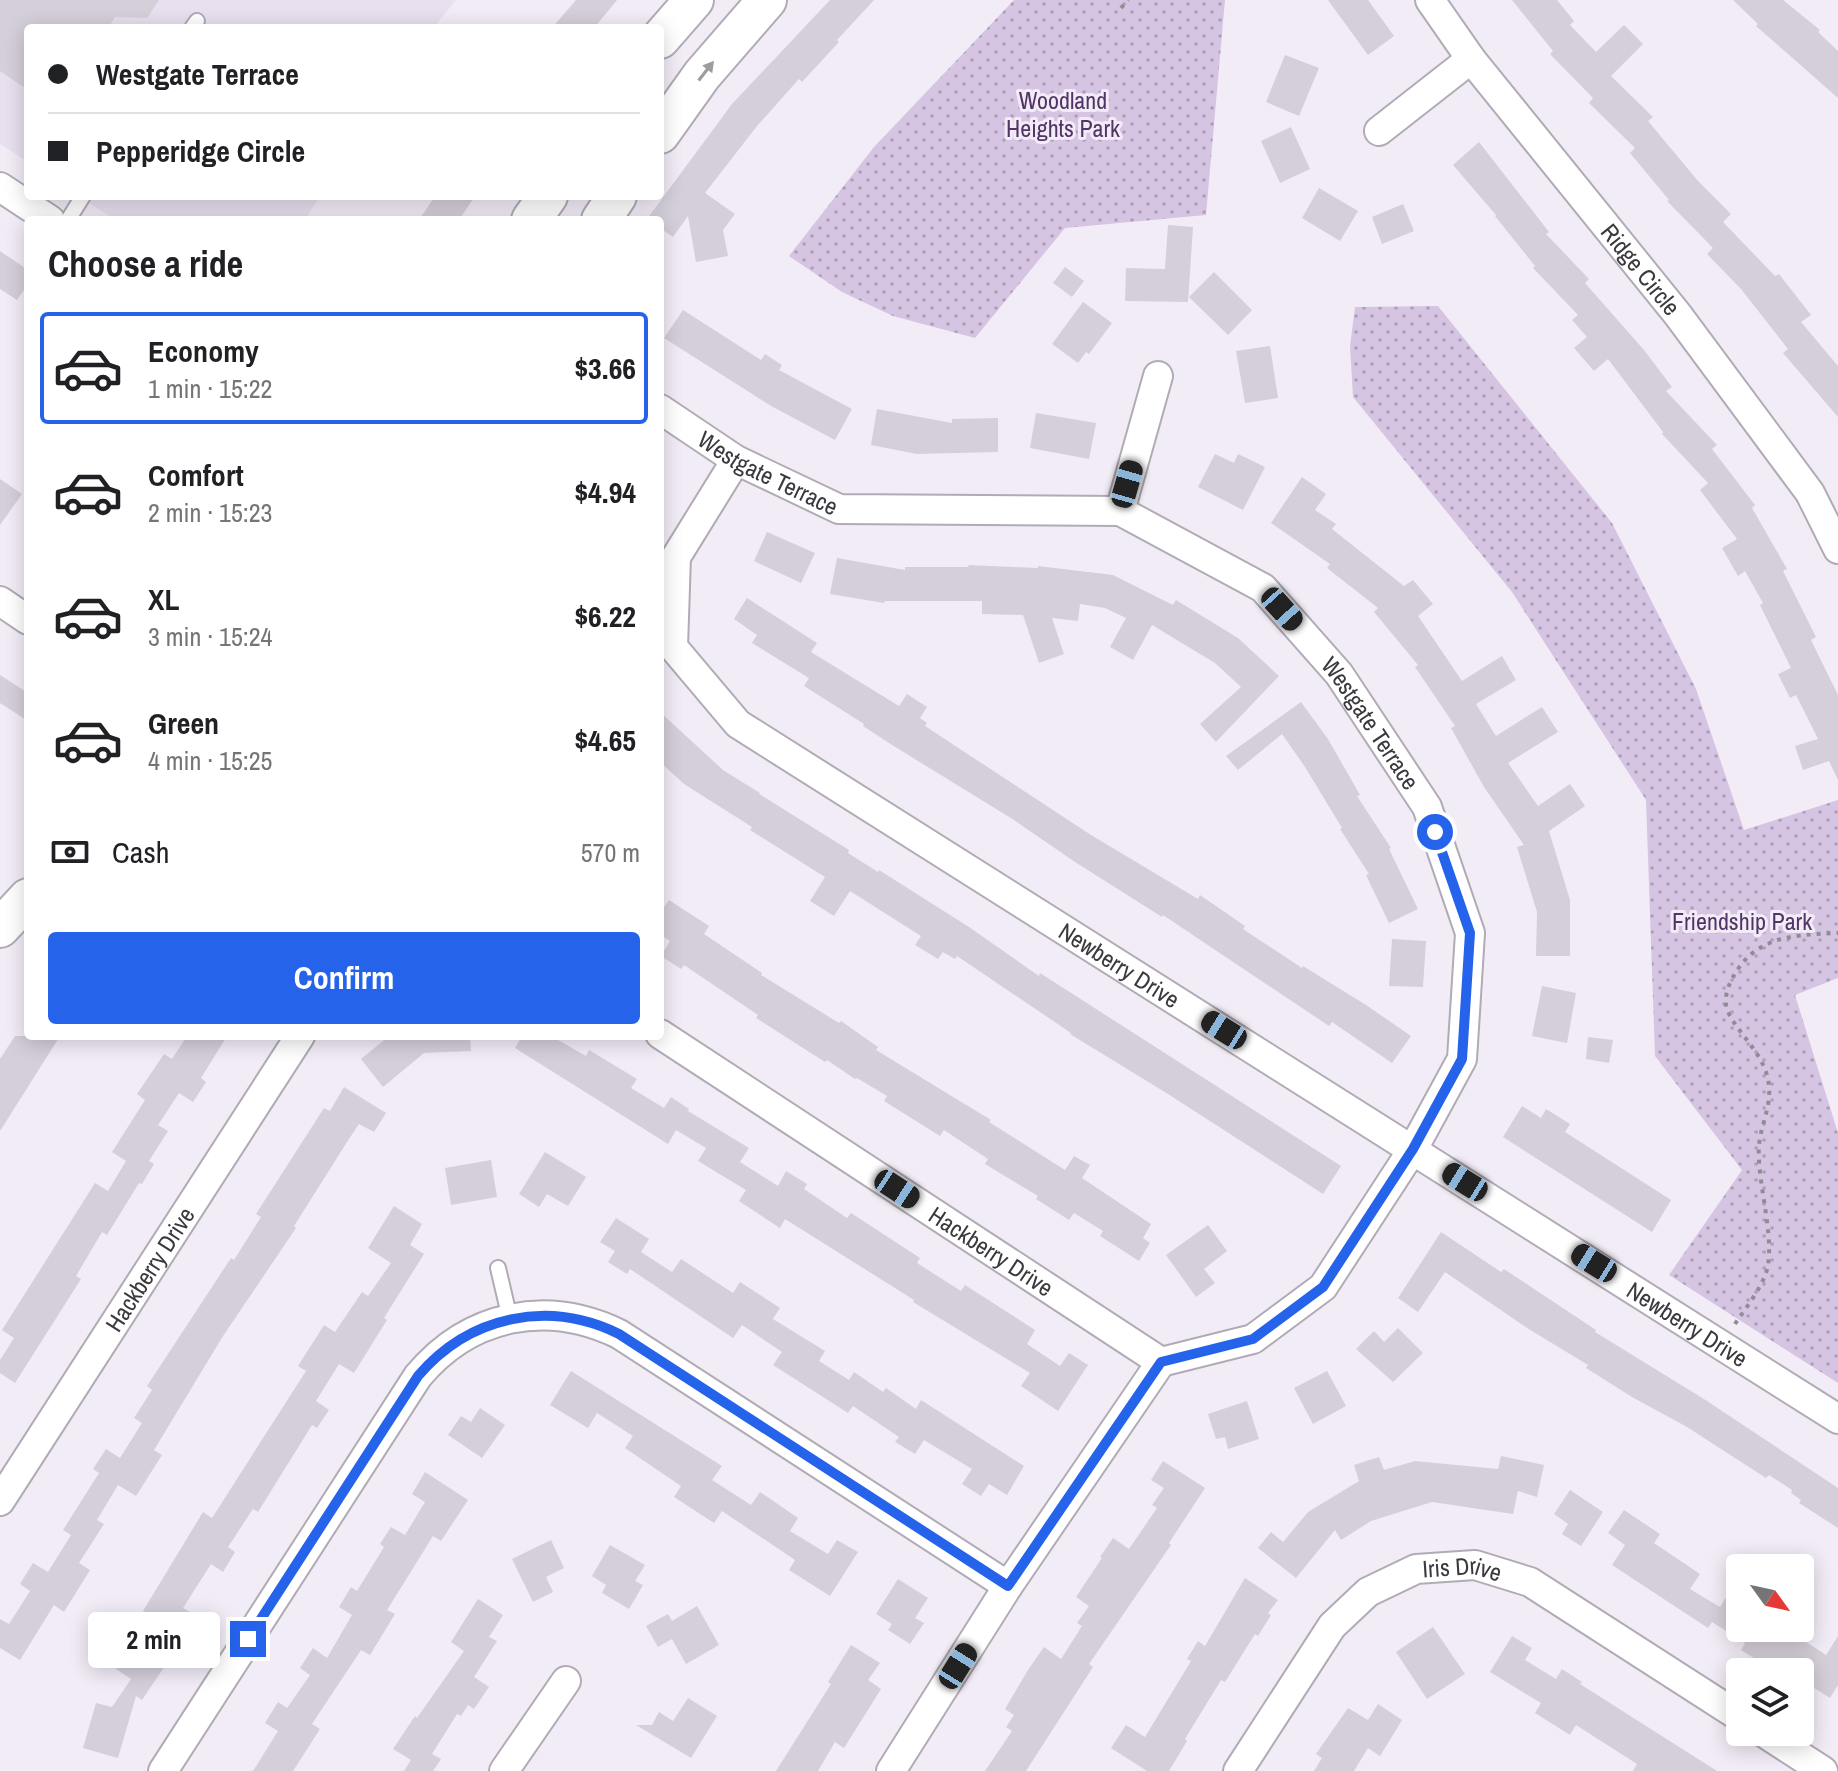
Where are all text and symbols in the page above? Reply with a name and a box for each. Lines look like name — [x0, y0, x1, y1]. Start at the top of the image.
text: Westgate Terrace — [96, 54, 299, 94]
one-way arrow — [697, 61, 713, 81]
park label: Woodland Heights Park — [1006, 84, 1120, 144]
text: Pepperidge Circle — [96, 131, 305, 171]
street label: Ridge Circle — [1594, 216, 1688, 322]
text: Choose a ride — [48, 240, 243, 288]
text: Economy — [148, 331, 259, 371]
icon: car — [52, 332, 124, 404]
text: $3.66 — [574, 348, 636, 388]
text: 1 min · 15:22 — [148, 371, 272, 406]
street label: Westgate Terrace — [692, 423, 843, 522]
text: Comfort — [148, 455, 244, 495]
icon: car — [52, 456, 124, 528]
car — [1109, 458, 1145, 510]
text: $4.94 — [574, 472, 636, 512]
text: 2 min · 15:23 — [148, 495, 272, 530]
text: XL — [148, 579, 179, 619]
icon: car — [52, 580, 124, 652]
car — [1257, 583, 1307, 635]
text: $6.22 — [574, 596, 636, 636]
text: 3 min · 15:24 — [148, 619, 272, 654]
street label: Westgate Terrace — [1315, 649, 1427, 795]
text: Green — [148, 703, 219, 743]
icon: car — [52, 704, 124, 776]
text: $4.65 — [574, 720, 636, 760]
text: 4 min · 15:25 — [148, 743, 272, 778]
route start — [1417, 814, 1453, 850]
icon: cash — [48, 830, 92, 874]
text: Cash — [112, 832, 169, 872]
text: 570 m — [581, 835, 640, 870]
park label: Friendship Park — [1672, 905, 1812, 937]
street label: Newberry Drive — [1053, 915, 1186, 1015]
button: Confirm — [48, 932, 640, 1024]
car — [1197, 1007, 1251, 1053]
car — [1438, 1159, 1492, 1205]
car — [870, 1166, 924, 1212]
street label: Hackberry Drive — [923, 1199, 1060, 1303]
street label: Hackberry Drive — [98, 1201, 202, 1338]
car — [1567, 1240, 1621, 1286]
street label: Newberry Drive — [1621, 1274, 1754, 1374]
street label: Iris Drive — [1421, 1549, 1506, 1588]
north arrow — [1726, 1554, 1814, 1642]
map controls — [1726, 1554, 1814, 1746]
callout: 2 min — [88, 1611, 220, 1667]
route end — [230, 1621, 266, 1657]
text: 2 min — [126, 1622, 182, 1657]
car — [935, 1639, 981, 1693]
button: layers — [1726, 1658, 1814, 1746]

